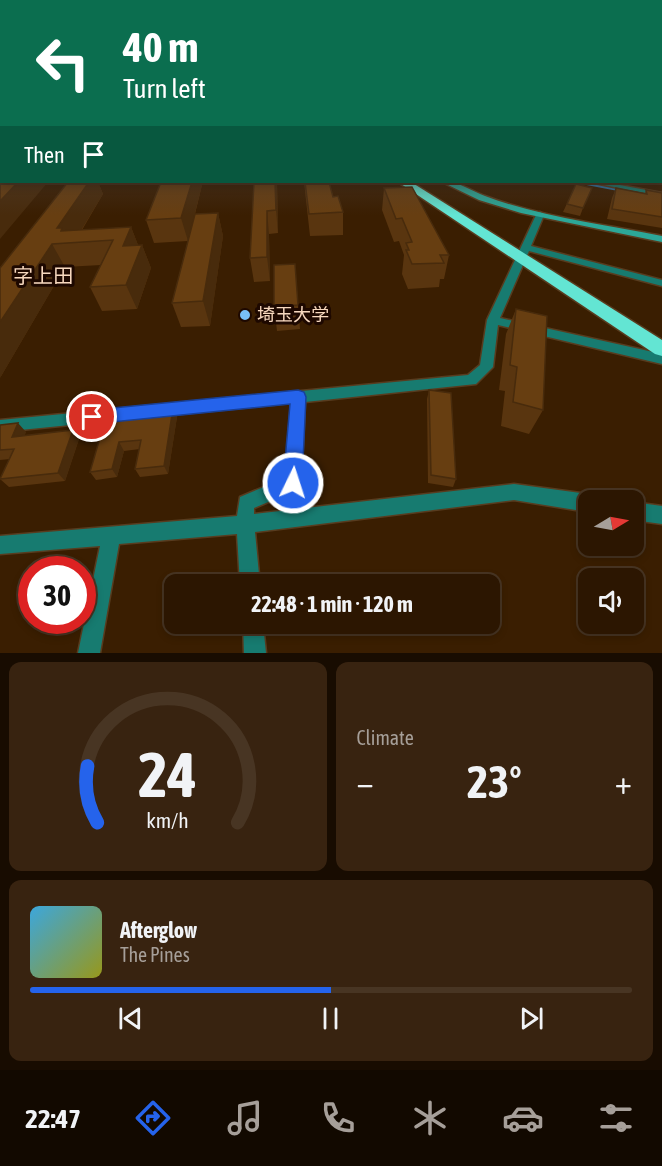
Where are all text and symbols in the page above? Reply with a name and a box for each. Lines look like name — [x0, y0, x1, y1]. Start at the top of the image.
text: 40 m — [123, 23, 198, 71]
icon: left — [24, 24, 102, 102]
text: Turn left — [123, 73, 206, 104]
icon: arrive — [77, 138, 110, 171]
text: Then — [24, 142, 65, 168]
district label: 字上田 — [13, 264, 73, 287]
place label: 埼玉大学 — [257, 304, 329, 325]
marker: 埼玉大学 — [238, 308, 252, 322]
pin — [66, 391, 117, 442]
icon: arrive — [75, 400, 108, 433]
position arrow — [261, 451, 325, 515]
north arrow — [578, 490, 644, 556]
map controls — [578, 490, 644, 634]
speed limit sign: 30 — [18, 556, 96, 634]
button: sound — [578, 568, 644, 634]
text: 22:48 · 1 min · 120 m — [251, 591, 413, 617]
text: Climate — [357, 726, 414, 749]
text: 24 — [138, 739, 197, 810]
text: 23° — [467, 756, 522, 808]
text: − — [357, 763, 374, 801]
text: + — [615, 763, 632, 801]
text: km/h — [146, 809, 189, 834]
text: Afterglow — [120, 917, 197, 943]
text: The Pines — [120, 943, 190, 966]
icon: previous — [114, 1002, 147, 1035]
icon: pause — [314, 1002, 347, 1035]
icon: next — [515, 1002, 548, 1035]
icon: directions — [132, 1097, 174, 1139]
icon: music — [224, 1097, 266, 1139]
icon: phone — [317, 1097, 359, 1139]
icon: climate — [409, 1097, 451, 1139]
icon: car — [502, 1097, 544, 1139]
icon: filters — [595, 1097, 637, 1139]
text: 22:47 — [25, 1103, 81, 1134]

